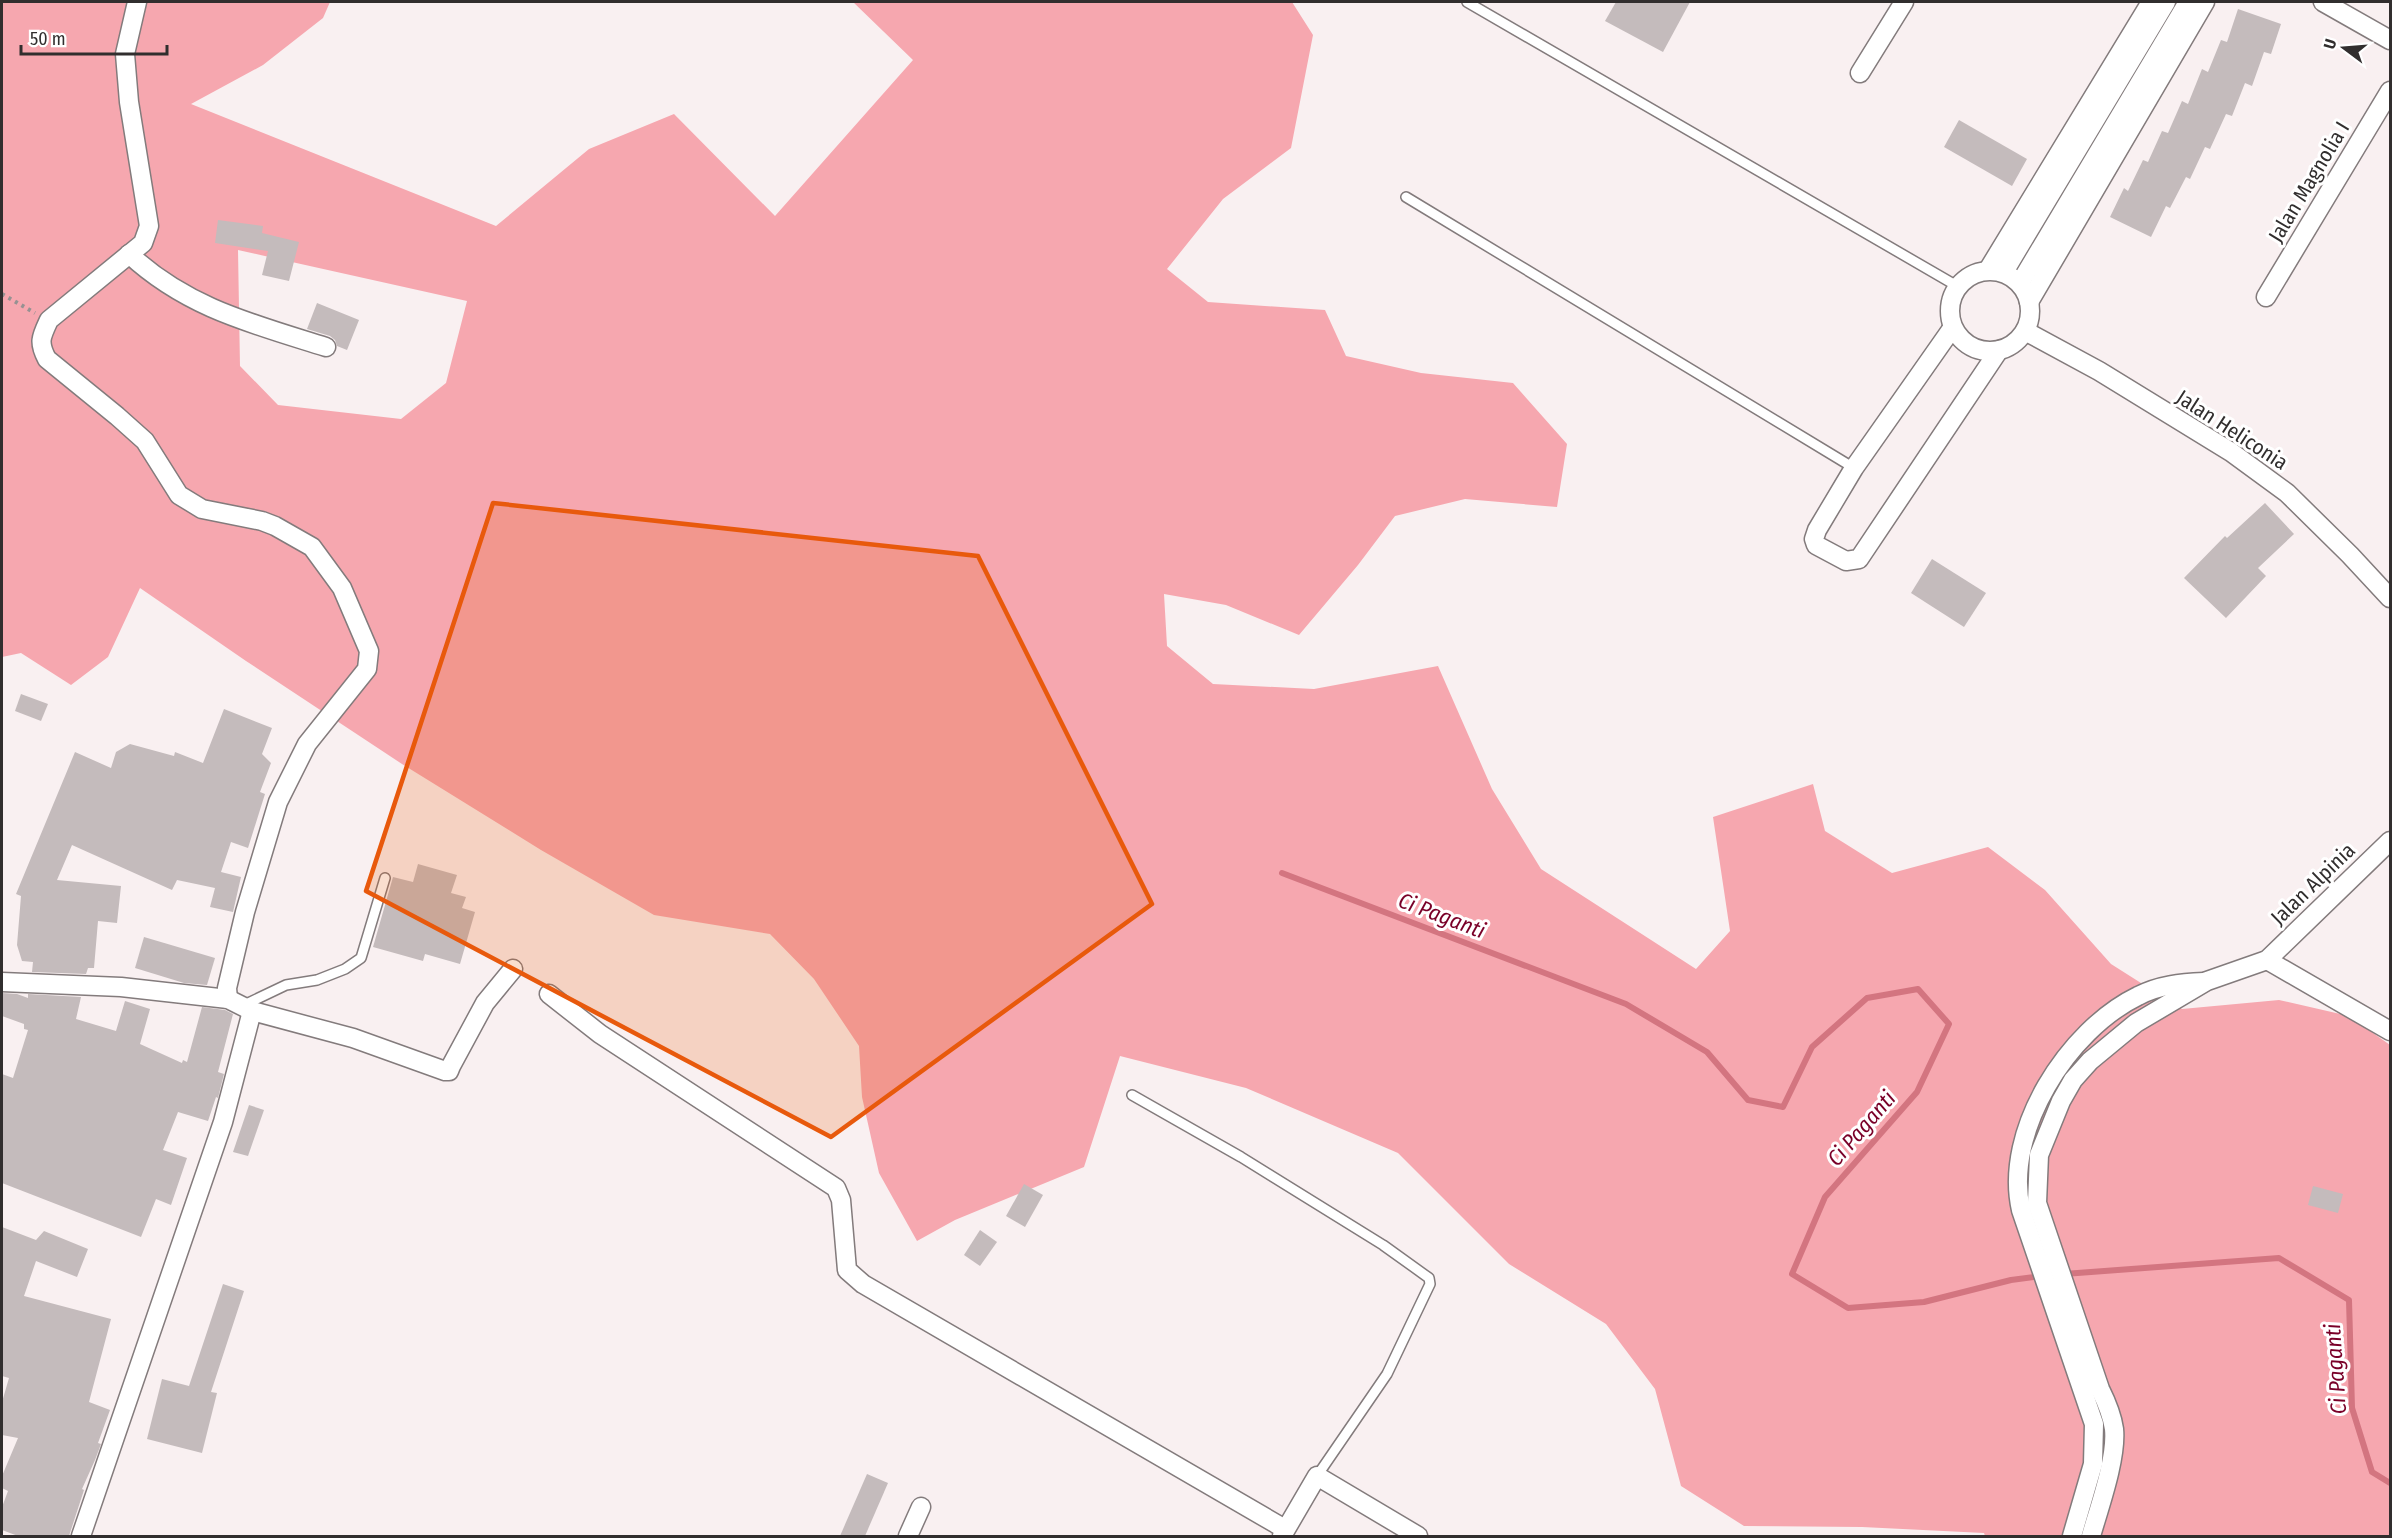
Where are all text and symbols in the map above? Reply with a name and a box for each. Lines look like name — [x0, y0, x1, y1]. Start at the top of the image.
scale bar — [21, 18, 166, 56]
north arrow — [2314, 18, 2374, 78]
text: 50 m — [30, 28, 66, 50]
text: U — [2320, 37, 2340, 51]
street label: Jalan Magnolia I — [2263, 117, 2355, 247]
street label: Jalan Heliconia — [2171, 384, 2293, 476]
street label: Jalan Alpinia — [2265, 837, 2361, 931]
water label: Ci Paganti — [1395, 887, 1490, 945]
water label: Ci Paganti — [1821, 1085, 1902, 1171]
water label: Ci Paganti — [2319, 1322, 2352, 1415]

